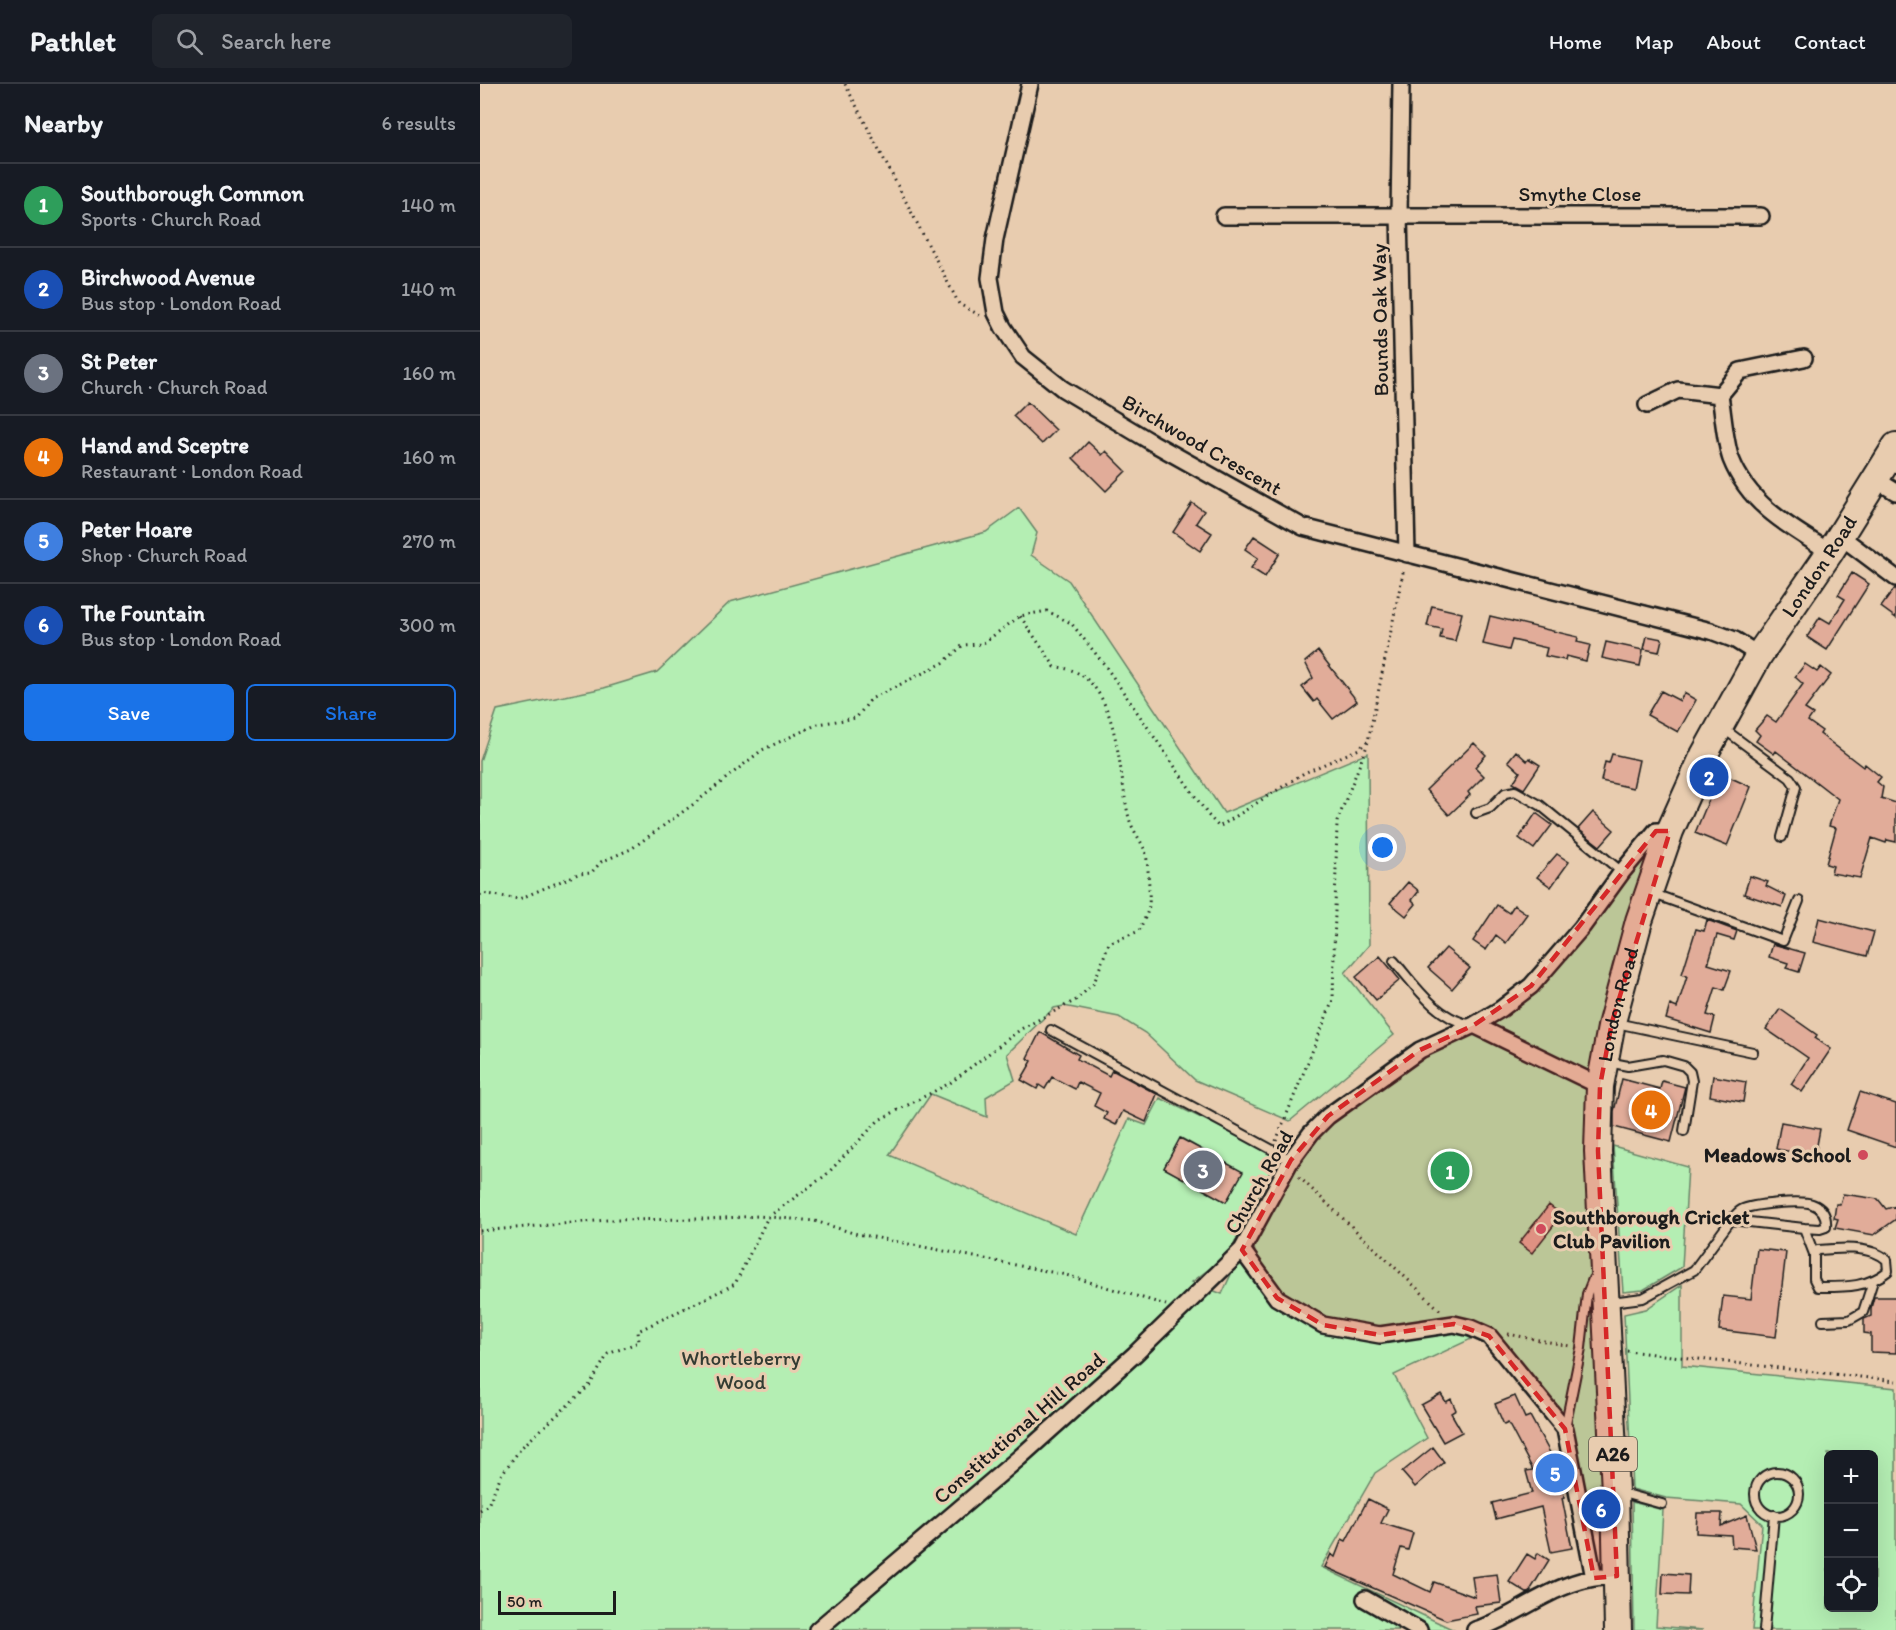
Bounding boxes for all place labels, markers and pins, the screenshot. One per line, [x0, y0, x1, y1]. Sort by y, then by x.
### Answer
pin: 2 [1690, 754, 1728, 800]
pin: 4 [1632, 1088, 1670, 1132]
place label: Meadows School [1704, 1142, 1852, 1167]
pin: 3 [1184, 1148, 1222, 1192]
pin: 1 [1430, 1148, 1470, 1194]
marker: Meadows School [1856, 1148, 1870, 1162]
place label: Southborough Cricket Club Pavilion [1553, 1204, 1750, 1253]
marker: Southborough Cricket Club Pavilion [1534, 1222, 1548, 1236]
pin: 5 [1536, 1450, 1574, 1496]
pin: 6 [1582, 1486, 1620, 1532]

